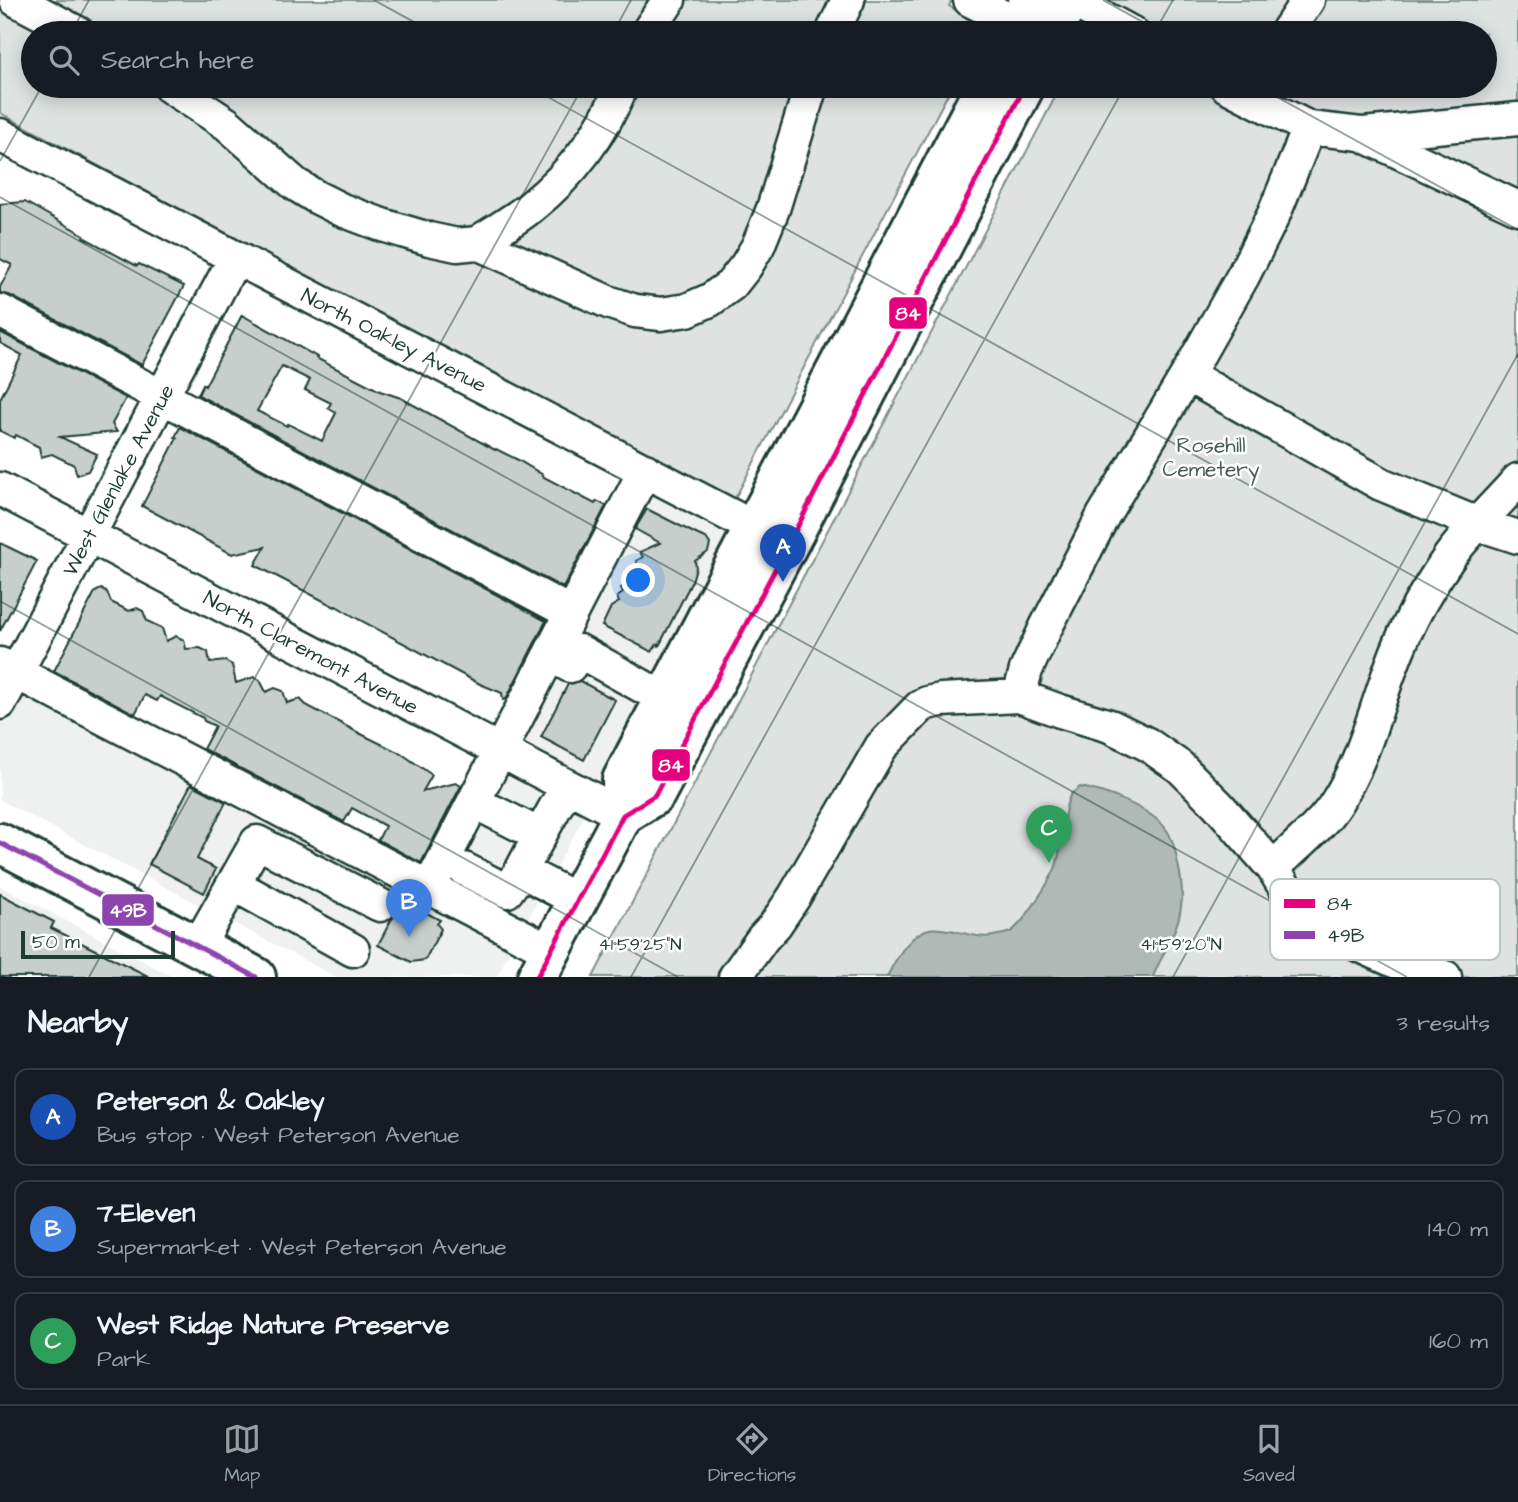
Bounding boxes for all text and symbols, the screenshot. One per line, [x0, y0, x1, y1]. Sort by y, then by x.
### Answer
search box [21, 21, 1497, 98]
icon: search [45, 41, 83, 79]
text: Search here [101, 42, 254, 78]
street label: North Oakley Avenue [295, 281, 491, 402]
line badge: 84 [888, 296, 928, 330]
text: 84 [895, 301, 921, 328]
street label: West Glenlake Avenue [56, 379, 181, 581]
park label: Rosehill Cemetery [1163, 431, 1260, 486]
pin: A [760, 524, 806, 582]
your location [621, 563, 655, 597]
street label: North Claremont Avenue [198, 583, 423, 721]
line badge: 84 [651, 748, 691, 782]
text: 84 [658, 753, 684, 780]
pin: C [1026, 805, 1072, 863]
pin: B [386, 879, 432, 937]
legend [1270, 879, 1500, 960]
text: 84 [1327, 891, 1352, 918]
line badge: 49B [101, 893, 155, 927]
text: 49B [109, 898, 147, 925]
text: 49B [1327, 923, 1365, 950]
scale bar [21, 928, 175, 960]
text: 50 m [32, 929, 80, 956]
text: 41°59'25"N [598, 932, 682, 957]
text: 41°59'20"N [1140, 932, 1222, 957]
text: Nearby [28, 1002, 128, 1044]
text: 3 results [1396, 1007, 1490, 1039]
text: Peterson & Oakley [97, 1083, 325, 1119]
text: A [46, 1101, 60, 1133]
text: 50 m [1430, 1101, 1488, 1133]
text: Bus stop · West Peterson Avenue [97, 1119, 460, 1151]
text: 7-Eleven [97, 1195, 195, 1231]
text: B [45, 1213, 61, 1245]
text: 140 m [1428, 1213, 1488, 1245]
text: Supermarket · West Peterson Avenue [97, 1231, 507, 1263]
text: West Ridge Nature Preserve [97, 1307, 449, 1343]
text: C [45, 1325, 61, 1357]
text: 160 m [1429, 1325, 1488, 1357]
text: Park [97, 1343, 150, 1375]
tab: Map [223, 1420, 261, 1489]
tab: Directions [708, 1420, 796, 1489]
tab: Saved [1243, 1420, 1295, 1489]

